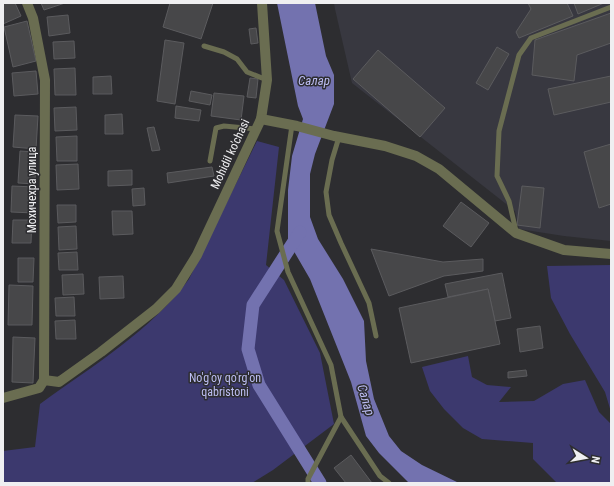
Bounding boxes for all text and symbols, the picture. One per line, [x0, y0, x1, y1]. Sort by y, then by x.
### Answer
water label: Салар [298, 73, 330, 88]
street label: Mohidil ko'chasi [208, 117, 252, 191]
street label: Мохичехра улица [25, 147, 39, 233]
park label: No'g'oy qo'rg'on qabristoni [189, 371, 261, 399]
water label: Салар [354, 383, 378, 417]
north arrow [566, 438, 606, 478]
text: N [588, 455, 602, 465]

